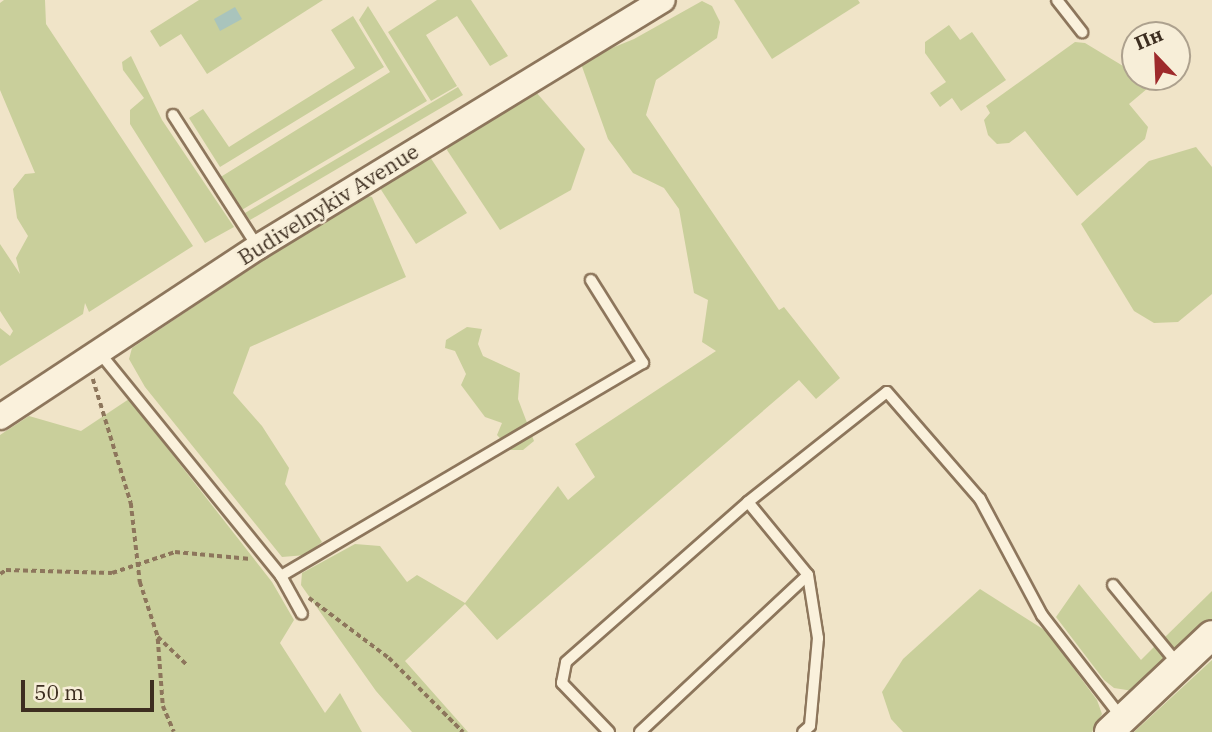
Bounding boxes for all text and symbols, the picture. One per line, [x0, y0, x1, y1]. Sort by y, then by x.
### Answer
north arrow [1121, 21, 1191, 91]
text: Пн [1131, 22, 1166, 55]
street label: Budivelnykiv Avenue [233, 138, 423, 270]
scale bar [24, 666, 158, 710]
text: 50 m [34, 678, 84, 706]

